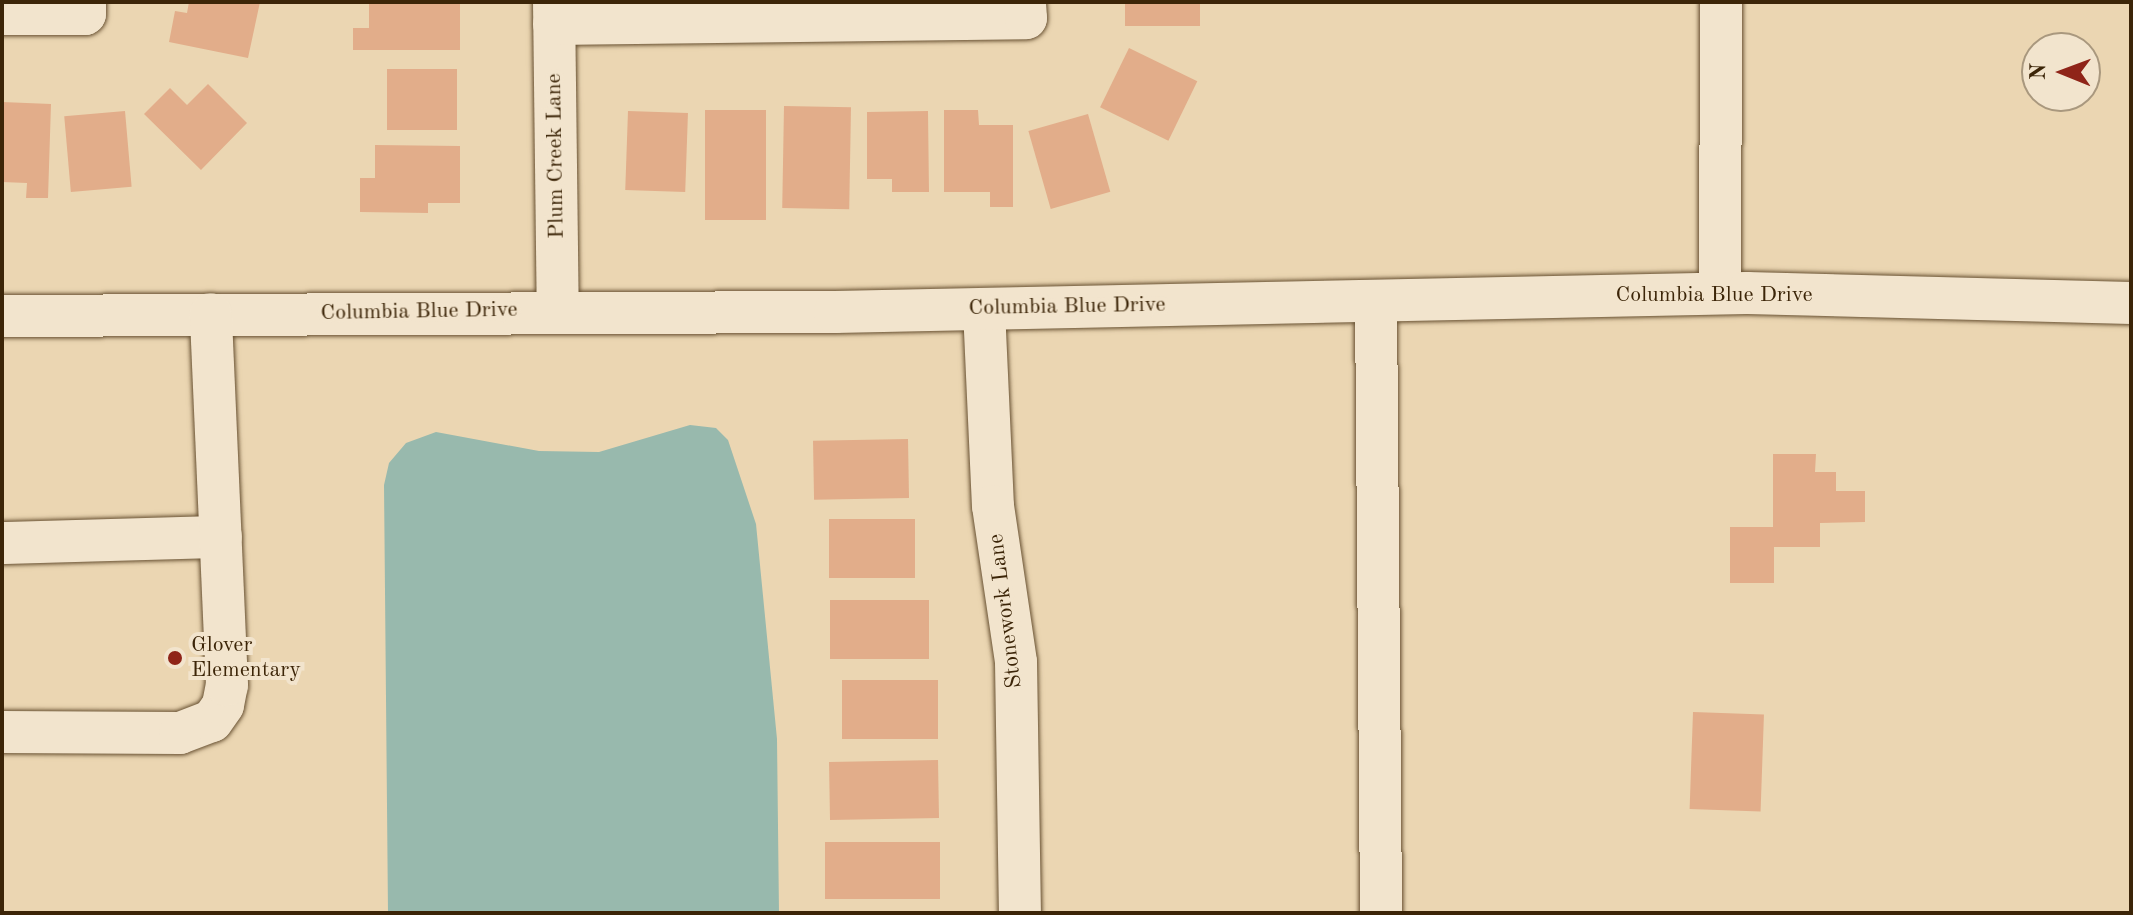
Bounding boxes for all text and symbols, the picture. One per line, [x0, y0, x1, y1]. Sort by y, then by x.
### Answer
north arrow [2021, 32, 2101, 112]
text: N [2028, 63, 2050, 80]
street label: Plum Creek Lane [541, 73, 571, 239]
street label: Columbia Blue Drive [1615, 283, 1813, 309]
street label: Columbia Blue Drive [968, 292, 1166, 322]
street label: Columbia Blue Drive [320, 297, 518, 327]
street label: Stonework Lane [983, 532, 1029, 690]
place label: Glover Elementary [191, 632, 301, 684]
marker: Glover Elementary [166, 649, 184, 667]

